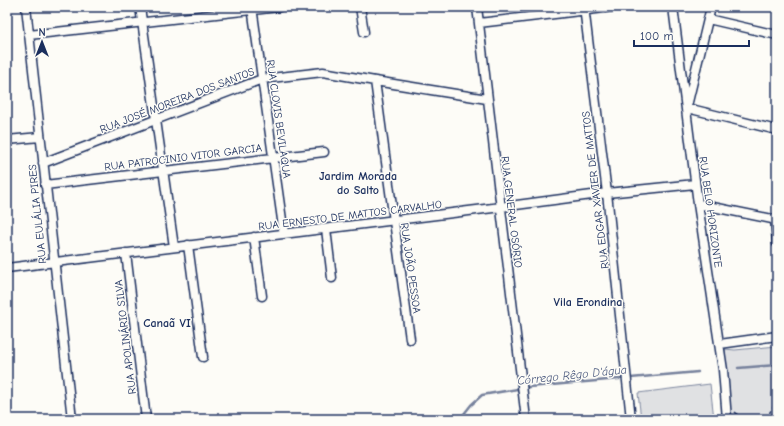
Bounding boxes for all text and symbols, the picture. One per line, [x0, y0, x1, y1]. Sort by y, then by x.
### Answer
north arrow [22, 22, 62, 62]
scale bar [634, 22, 749, 48]
text: N [38, 26, 46, 39]
text: 100 m [640, 29, 673, 43]
street label: RUA CLOVIS BEVILAQUA [264, 59, 293, 180]
street label: RUA JOSÉ MOREIRA DOS SANTOS [98, 64, 256, 136]
street label: RUA EDGAR XAVIER DE MATTOS [579, 110, 612, 270]
street label: RUA PATROCINIO VITOR GARCIA [104, 141, 263, 174]
street label: RUA GENERAL OSÓRIO [498, 155, 526, 269]
street label: RUA BELO HORIZONTE [696, 156, 725, 269]
street label: RUA EULÁLIA PIRES [25, 164, 49, 264]
district label: Jardim Morada do Salto [319, 169, 397, 197]
street label: RUA ERNESTO DE MATTOS CARVALHO [258, 198, 443, 233]
street label: RUA JOÃO PESSOA [398, 222, 424, 315]
street label: RUA APOLINÁRIO SILVA [111, 278, 139, 395]
district label: Vila Erondina [554, 295, 622, 309]
district label: Canaã VI [143, 316, 191, 330]
water label: Córrego Rêgo D'água [517, 362, 627, 388]

